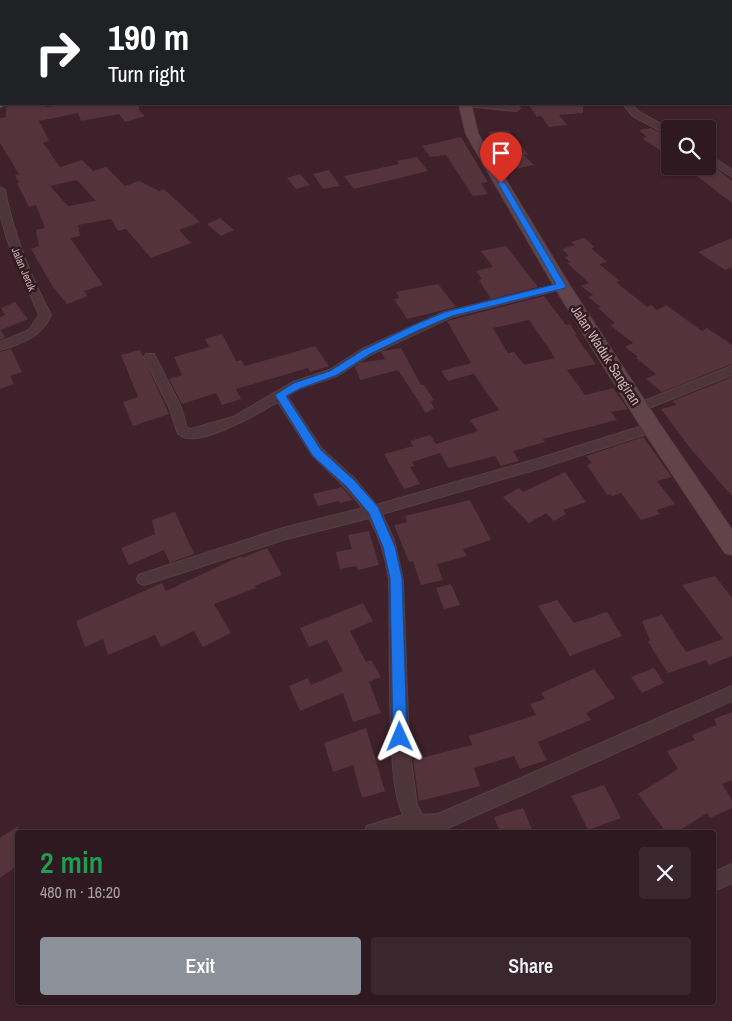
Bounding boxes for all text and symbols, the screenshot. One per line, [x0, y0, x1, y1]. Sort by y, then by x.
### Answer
text: 190 m [108, 14, 189, 61]
icon: right [25, 20, 90, 85]
text: Turn right [108, 59, 185, 89]
map controls [661, 120, 716, 175]
button: search [661, 120, 716, 175]
pin [480, 132, 522, 183]
icon: arrive [487, 139, 515, 167]
street label: Jalan Jeruk [9, 245, 40, 293]
street label: Jalan Waduk Sangiran [567, 302, 645, 408]
position arrow [373, 710, 425, 762]
text: 2 min [40, 842, 103, 882]
button: close [639, 847, 691, 899]
text: 480 m · 16:20 [40, 881, 120, 903]
button: Exit [40, 937, 361, 995]
button: Share [371, 937, 691, 995]

